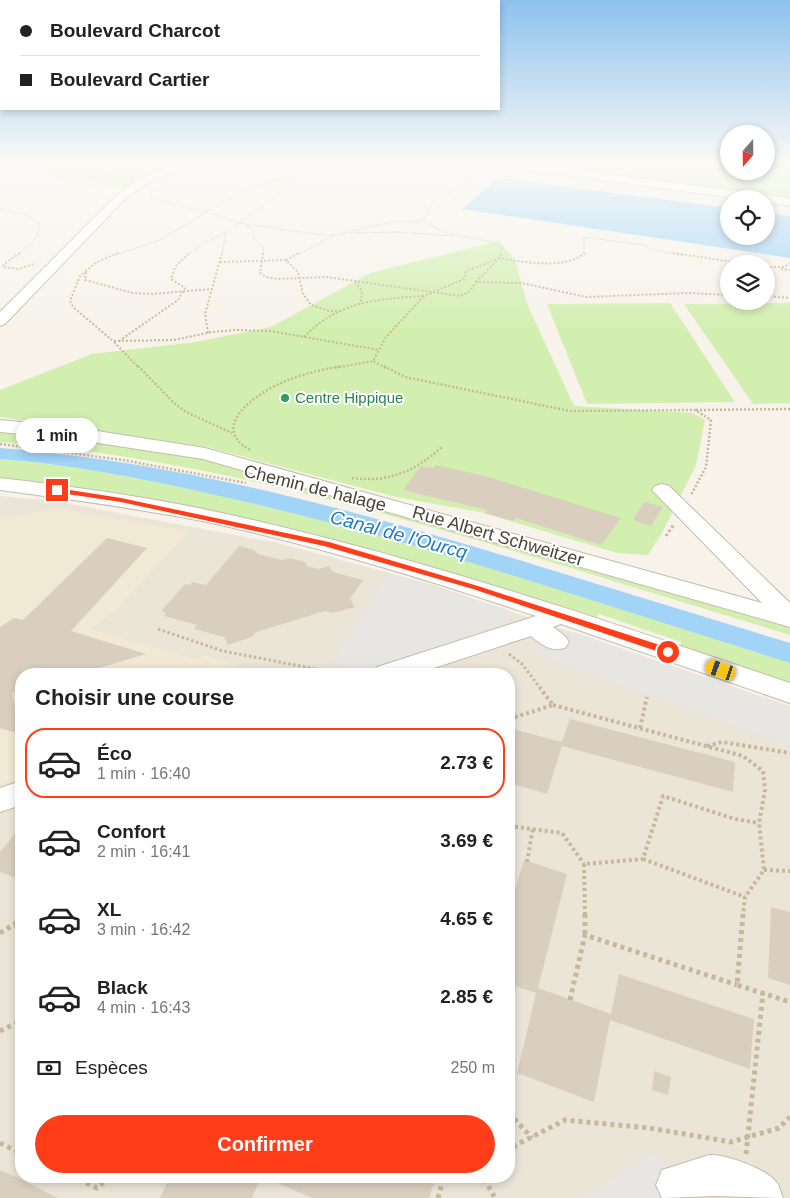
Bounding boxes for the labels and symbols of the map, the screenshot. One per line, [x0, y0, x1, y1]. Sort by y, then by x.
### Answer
north arrow [720, 125, 775, 180]
place label: Centre Hippique [295, 389, 403, 406]
marker: Centre Hippique [279, 392, 291, 404]
callout: 1 min [16, 418, 98, 452]
street label: Chemin de halage [242, 461, 388, 515]
route end [46, 479, 68, 501]
street label: Rue Albert Schweitzer [410, 502, 586, 570]
water label: Canal de l'Ourcq [328, 506, 470, 563]
route start [657, 641, 679, 663]
car [704, 658, 737, 682]

